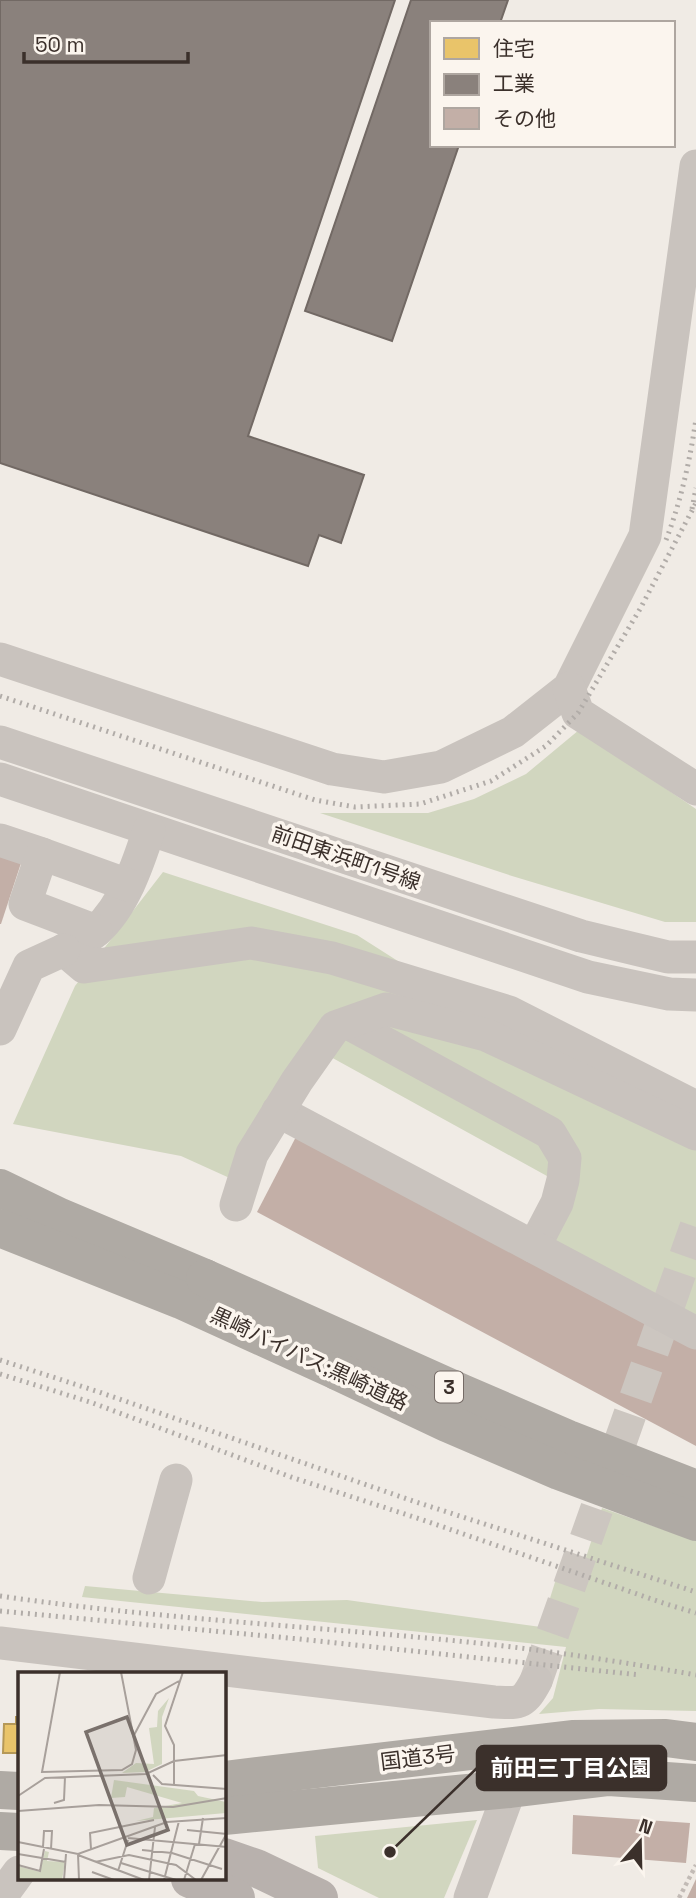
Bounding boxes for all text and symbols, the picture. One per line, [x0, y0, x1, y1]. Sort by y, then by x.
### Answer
scale bar [24, 21, 189, 65]
legend [430, 21, 675, 147]
text: 50 m [35, 31, 85, 58]
text: 住宅 [493, 35, 535, 62]
text: 工業 [493, 70, 535, 97]
text: その他 [493, 105, 556, 132]
street label: 前田東浜町1号線 [268, 819, 424, 896]
street label: 黒崎バイパス;黒崎道路 [206, 1301, 412, 1416]
road number: 3 [435, 1372, 463, 1402]
inset map [18, 1672, 226, 1881]
street label: 国道3号 [379, 1739, 457, 1776]
callout: 前田三丁目公園 [477, 1746, 666, 1790]
text: 前田三丁目公園 [491, 1753, 652, 1783]
north arrow [605, 1807, 675, 1877]
text: N [635, 1813, 656, 1840]

